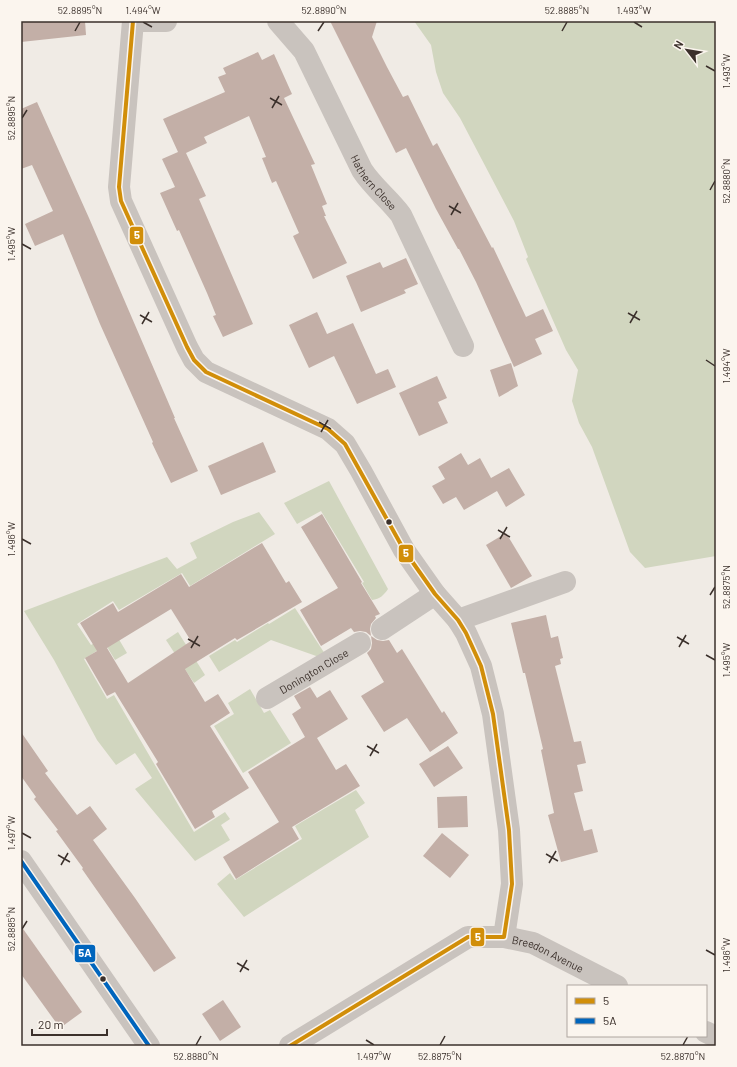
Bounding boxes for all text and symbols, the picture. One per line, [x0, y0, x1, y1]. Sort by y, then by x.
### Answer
text: 52.8895°N [58, 4, 102, 16]
text: 1.494°W [125, 4, 161, 16]
text: 52.8890°N [301, 4, 347, 16]
text: 52.8885°N [545, 4, 589, 16]
text: 1.493°W [617, 4, 652, 16]
north arrow [667, 30, 707, 70]
text: N [671, 38, 685, 51]
text: 1.493°W [720, 53, 732, 88]
text: 52.8895°N [5, 96, 17, 140]
street label: Hathern Close [349, 152, 400, 212]
text: 52.8880°N [720, 158, 732, 204]
text: 1.495°W [5, 226, 17, 261]
line badge: 5 [129, 226, 144, 245]
text: 5 [134, 228, 140, 241]
text: 1.494°W [720, 348, 732, 384]
unlabelled marker [384, 517, 394, 527]
text: 1.496°W [5, 521, 17, 556]
line badge: 5 [398, 544, 414, 563]
text: 5 [403, 546, 409, 559]
text: 52.8875°N [720, 565, 732, 609]
text: 1.495°W [720, 642, 732, 677]
street label: Donington Close [277, 645, 350, 696]
text: 1.497°W [5, 816, 17, 850]
text: 52.8885°N [5, 907, 17, 951]
line badge: 5 [470, 927, 485, 947]
text: 5 [475, 930, 481, 943]
street label: Breedon Avenue [511, 932, 586, 975]
text: 1.496°W [720, 937, 732, 972]
line badge: 5A [74, 944, 96, 963]
text: 5A [78, 946, 92, 959]
unlabelled marker [98, 974, 108, 984]
legend [567, 985, 707, 1037]
text: 5 [603, 993, 609, 1007]
scale bar [32, 1011, 107, 1037]
text: 5A [603, 1013, 616, 1027]
text: 20 m [38, 1017, 64, 1031]
text: 52.8880°N [173, 1050, 219, 1062]
text: 1.497°W [357, 1050, 391, 1062]
text: 52.8875°N [418, 1050, 462, 1062]
text: 52.8870°N [661, 1050, 705, 1062]

